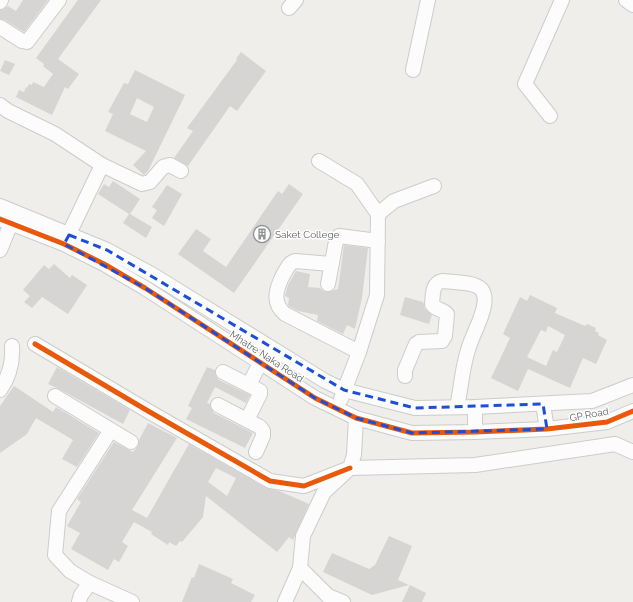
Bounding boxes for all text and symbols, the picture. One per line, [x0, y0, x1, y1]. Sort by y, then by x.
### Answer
building icon: Saket College [252, 224, 272, 244]
place label: Saket College [275, 229, 340, 240]
street label: Mhatre Naka Road [228, 329, 306, 384]
street label: GP Road [569, 406, 610, 423]

